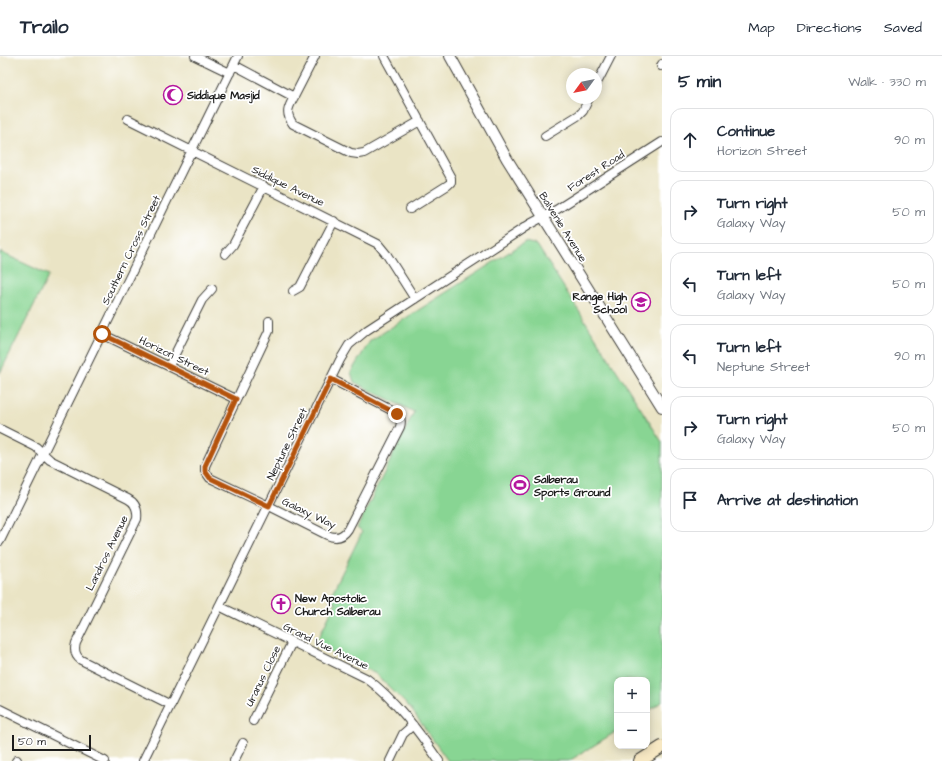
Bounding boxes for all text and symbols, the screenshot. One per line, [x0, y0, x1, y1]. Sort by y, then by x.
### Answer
text: Trailo [20, 14, 69, 41]
text: Map [748, 18, 775, 38]
text: Directions [797, 18, 862, 38]
text: Saved [884, 18, 922, 38]
north arrow [566, 68, 602, 104]
text: 5 min [678, 70, 721, 94]
text: Walk · 330 m [848, 73, 926, 91]
mosque icon: Siddique Masjid [162, 84, 184, 106]
place label: Siddique Masjid [186, 88, 260, 104]
text: Continue [717, 121, 775, 142]
icon: ahead [679, 129, 701, 151]
text: 90 m [894, 131, 925, 149]
text: Horizon Street [717, 142, 807, 160]
street label: Forest Road [564, 147, 628, 195]
street label: Siddique Avenue [249, 162, 327, 210]
street label: Balvenie Avenue [535, 189, 591, 265]
street label: Southern Cross Street [98, 192, 164, 307]
text: Turn right [717, 193, 788, 214]
icon: right [679, 201, 701, 223]
text: 50 m [892, 203, 925, 221]
text: Galaxy Way [717, 214, 786, 232]
text: Turn left [717, 265, 781, 286]
icon: left [679, 273, 701, 295]
text: 50 m [892, 275, 925, 293]
text: Galaxy Way [717, 286, 786, 304]
place label: Range High School [573, 289, 628, 317]
school or university icon: Range High School [630, 291, 652, 313]
route start [93, 325, 111, 343]
street label: Horizon Street [137, 333, 212, 380]
text: Turn left [717, 337, 781, 358]
icon: left [679, 345, 701, 367]
text: 90 m [894, 347, 925, 365]
text: Neptune Street [717, 358, 810, 376]
street label: Neptune Street [263, 405, 311, 483]
route end [388, 405, 406, 423]
text: Turn right [717, 409, 788, 430]
icon: right [679, 417, 701, 439]
text: 50 m [892, 419, 925, 437]
text: Galaxy Way [717, 430, 786, 448]
place label: Salberau Sports Ground [533, 472, 611, 501]
sports icon: Salberau Sports Ground [509, 474, 531, 496]
icon: arrive [679, 489, 701, 511]
text: Arrive at destination [717, 490, 858, 511]
street label: Galaxy Way [279, 494, 338, 533]
street label: Landros Avenue [82, 513, 132, 593]
place label: New Apostolic Church Salberau [295, 591, 381, 619]
church icon: New Apostolic Church Salberau [270, 593, 292, 615]
street label: Grand Vue Avenue [281, 619, 371, 673]
street label: Uranus Close [242, 643, 284, 709]
map controls [614, 677, 650, 749]
button: + [614, 677, 650, 713]
button: − [614, 713, 650, 749]
scale bar [12, 733, 91, 752]
text: 50 m [18, 734, 46, 749]

